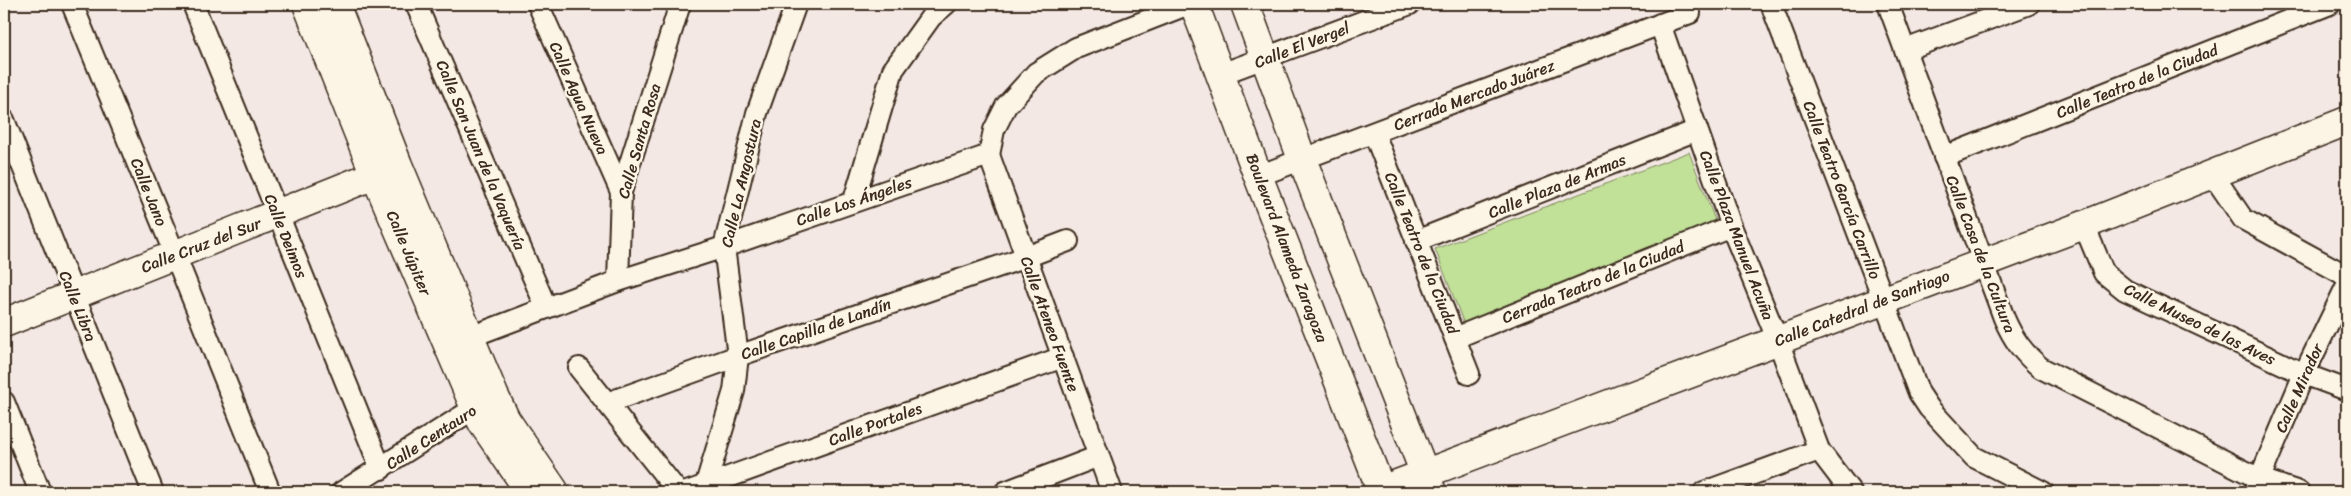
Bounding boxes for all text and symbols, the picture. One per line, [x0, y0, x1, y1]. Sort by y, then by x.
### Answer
street label: Calle El Vergel [1250, 13, 1355, 77]
street label: Calle Teatro de la Ciudad [2052, 35, 2224, 127]
street label: Calle Agua Nueva [541, 37, 617, 159]
street label: Cerrada Mercado Juárez [1389, 51, 1559, 139]
street label: Calle San Juan de la Vaquería [428, 55, 535, 256]
street label: Calle Santa Rosa [609, 80, 669, 202]
street label: Calle Teatro García Carrillo [1794, 96, 1890, 284]
street label: Calle La Angostura [712, 116, 770, 250]
street label: Calle Plaza de Armas [1483, 145, 1631, 227]
street label: Calle Plaza Manuel Acuña [1691, 146, 1783, 324]
street label: Boulevard Alameda Zaragoza [1238, 149, 1337, 348]
street label: Calle Jano [122, 153, 176, 231]
street label: Calle Los Ángeles [792, 167, 917, 234]
street label: Calle Teatro de la Ciudad [1376, 168, 1468, 340]
street label: Calle Casa de la Cultura [1938, 171, 2024, 337]
street label: Calle Deimos [256, 189, 316, 283]
street label: Calle Júpiter [378, 206, 441, 302]
street label: Calle Cruz del Sur [137, 208, 267, 281]
street label: Cerrada Teatro de la Ciudad [1497, 231, 1690, 332]
street label: Calle Ateneo Fuente [1012, 252, 1088, 396]
street label: Calle Catedral de Santiago [1770, 261, 1954, 355]
street label: Calle Libra [51, 266, 105, 346]
street label: Calle Museo de las Aves [2119, 275, 2282, 374]
street label: Calle Capilla de Landín [737, 290, 896, 368]
street label: Calle Mirador [2266, 337, 2332, 437]
street label: Calle Portales [824, 394, 926, 454]
street label: Calle Centauro [379, 396, 483, 477]

